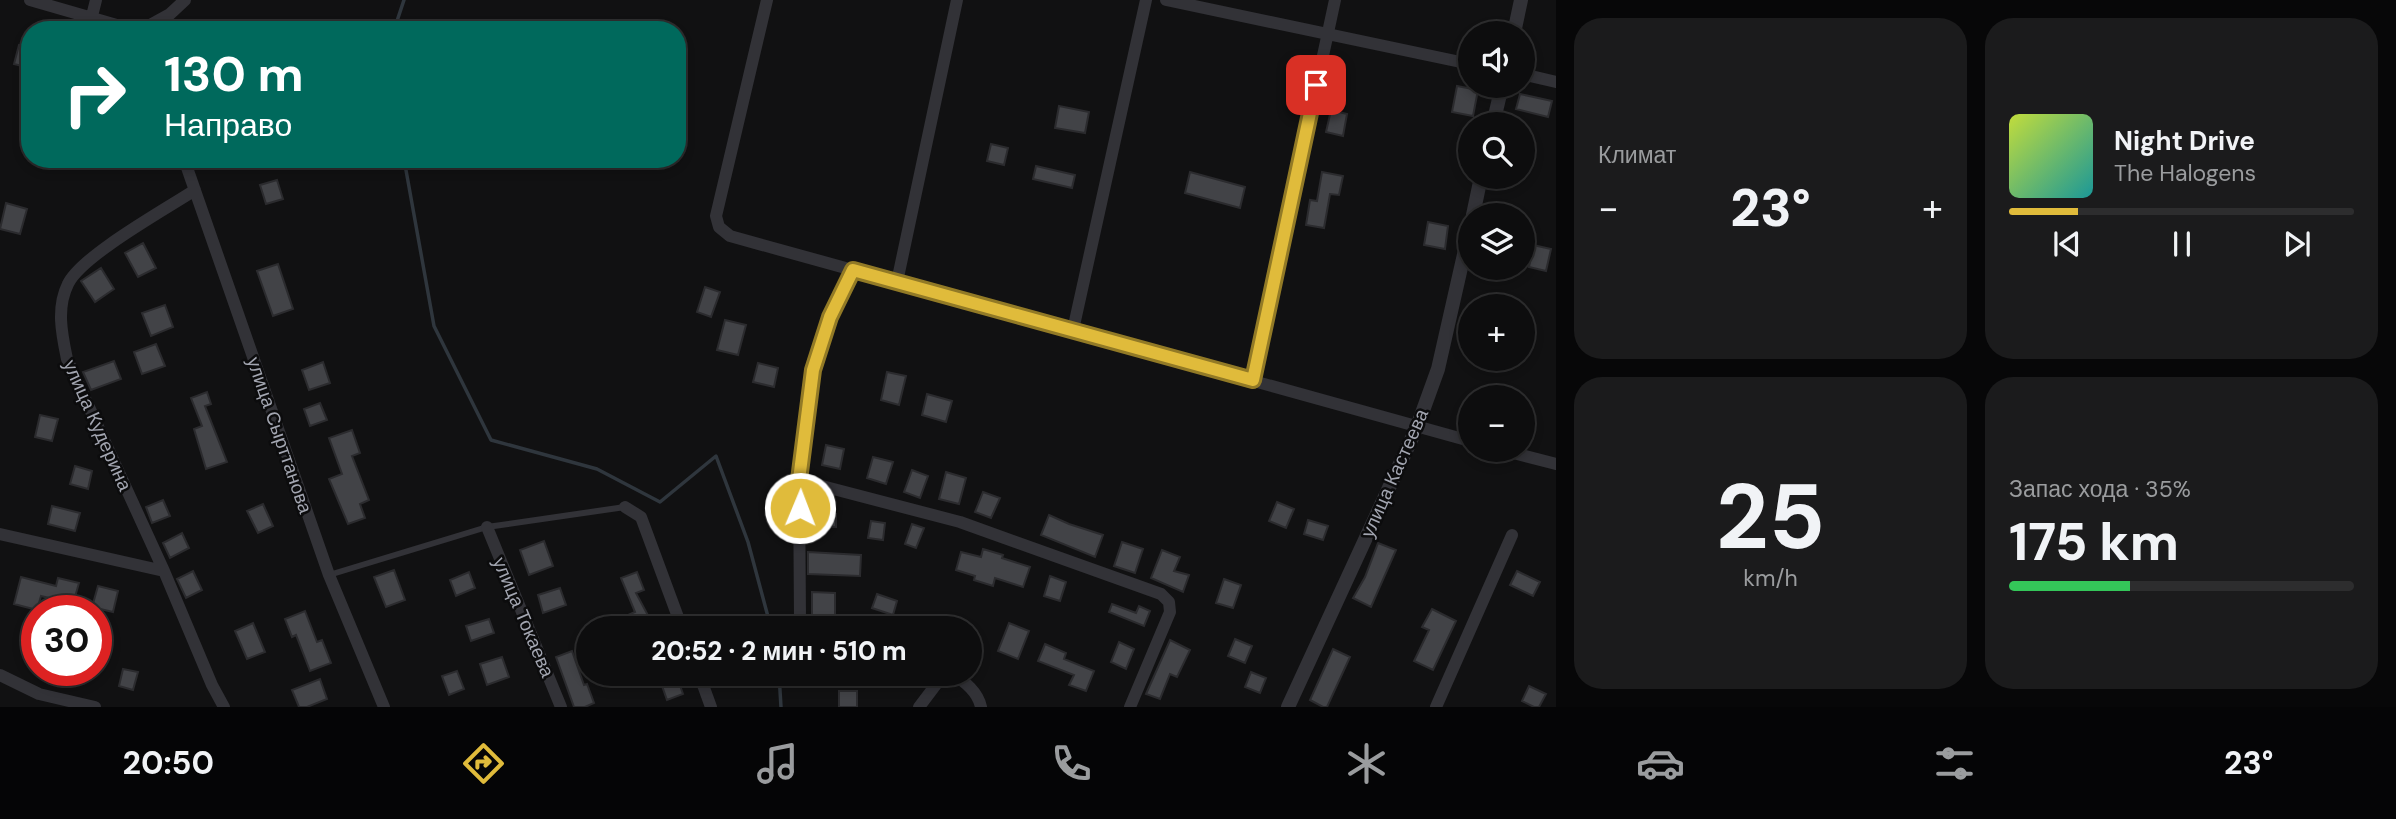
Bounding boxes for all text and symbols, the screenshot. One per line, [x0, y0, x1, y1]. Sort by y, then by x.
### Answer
map controls [1458, 21, 1535, 462]
button: sound [1458, 21, 1535, 98]
text: 130 m [164, 42, 304, 106]
icon: right [49, 49, 140, 140]
pin [1286, 55, 1346, 115]
icon: arrive [1297, 66, 1335, 104]
text: Направо [164, 104, 292, 146]
button: search [1458, 112, 1535, 189]
text: Night Drive [2114, 124, 2255, 158]
text: Климат [1598, 140, 1676, 170]
text: The Halogens [2114, 158, 2256, 188]
text: 23° [1730, 174, 1811, 242]
text: − [1598, 183, 1619, 233]
text: + [1922, 183, 1943, 233]
button: layers [1458, 203, 1535, 280]
icon: previous [2048, 225, 2086, 263]
icon: pause [2163, 225, 2201, 263]
icon: next [2278, 225, 2316, 263]
button: + [1458, 294, 1535, 371]
street label: улица Сырттанова [241, 354, 318, 517]
street label: улица Кудерина [57, 356, 138, 495]
button: − [1458, 385, 1535, 462]
street label: улица Кастеева [1355, 404, 1434, 542]
text: 25 [1716, 458, 1825, 576]
position arrow [763, 471, 837, 545]
text: Запас хода · 35% [2009, 474, 2191, 504]
text: 175 km [2009, 508, 2179, 576]
street label: улица Токаева [487, 553, 560, 682]
text: km/h [1743, 563, 1798, 593]
speed limit sign: 30 [21, 595, 112, 686]
text: 20:52 · 2 мин · 510 m [651, 634, 907, 668]
icon: directions [459, 739, 508, 788]
icon: music [753, 739, 802, 788]
icon: phone [1047, 739, 1096, 788]
icon: climate [1342, 739, 1391, 788]
icon: car [1636, 739, 1685, 788]
icon: filters [1930, 739, 1979, 788]
text: 20:50 [123, 742, 214, 784]
text: 23° [2224, 742, 2273, 784]

